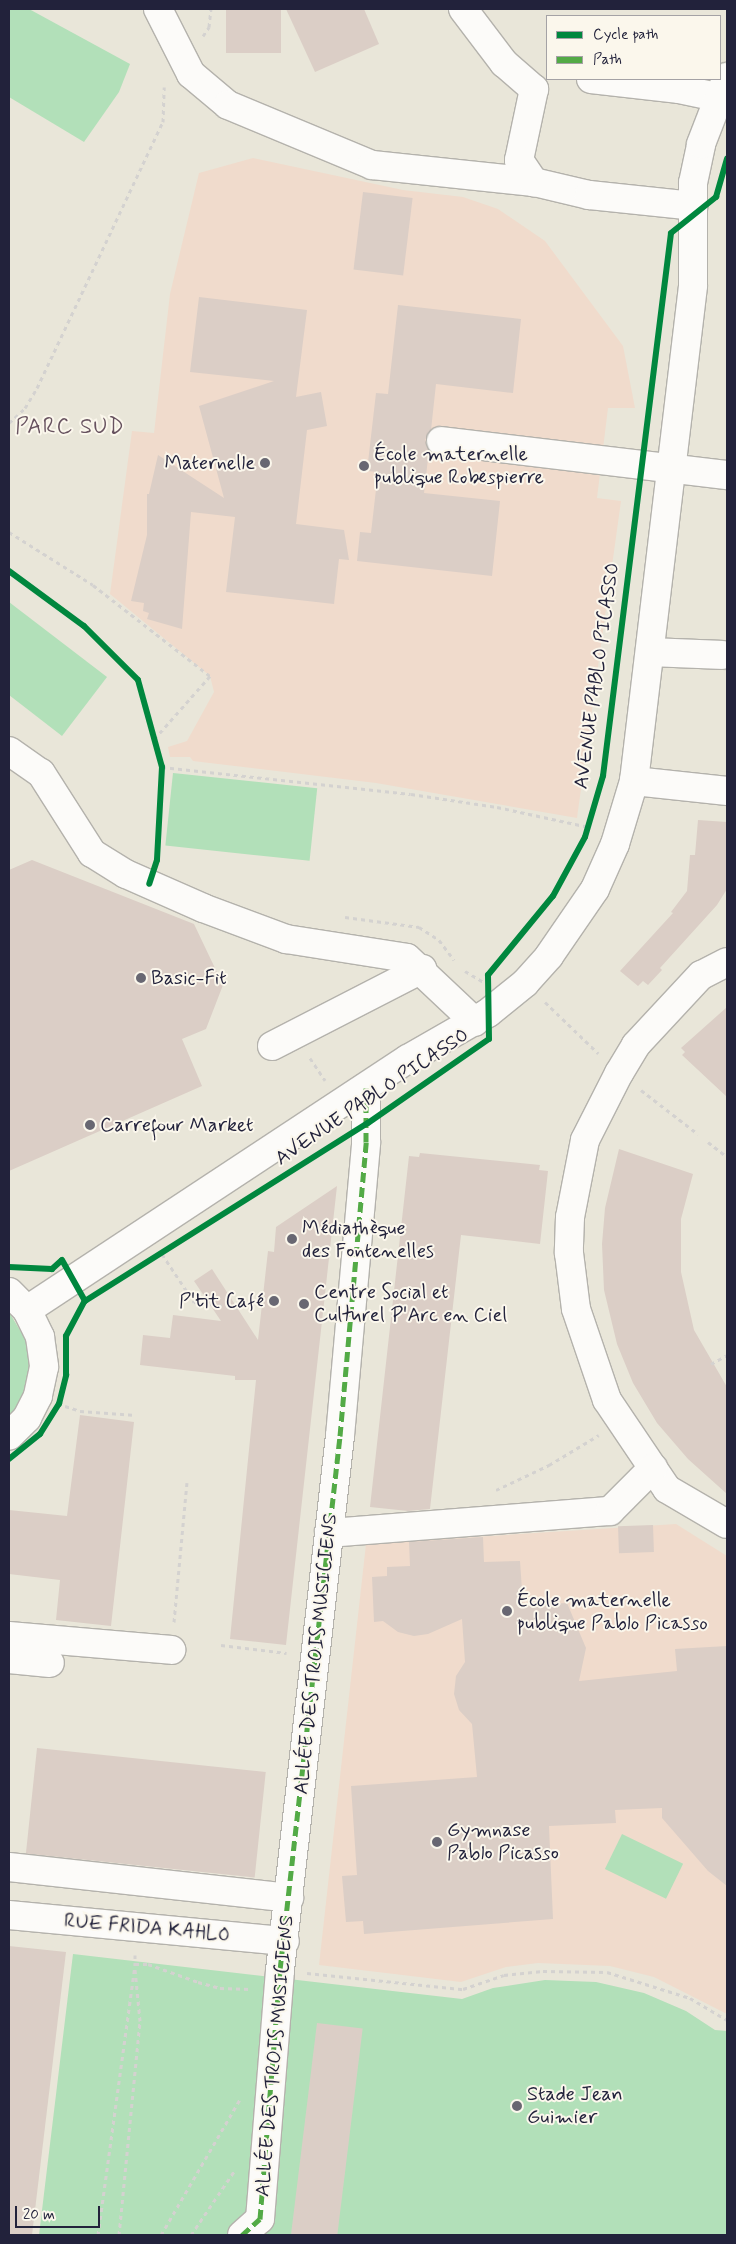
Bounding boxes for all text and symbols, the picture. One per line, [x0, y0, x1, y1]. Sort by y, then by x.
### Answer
legend [546, 15, 721, 80]
text: Cycle path [593, 25, 658, 45]
text: Path [593, 50, 622, 70]
district label: PARC SUD [16, 415, 124, 441]
place label: École maternelle publique Robespierre [374, 442, 545, 489]
place label: Maternelle [164, 451, 255, 475]
marker: Maternelle [259, 457, 271, 469]
marker: École maternelle publique Robespierre [358, 460, 370, 472]
street label: AVENUE PABLO PICASSO [569, 561, 625, 791]
place label: Basic-Fit [151, 966, 227, 990]
marker: Basic-Fit [135, 972, 147, 984]
street label: AVENUE PABLO PICASSO [270, 1023, 474, 1171]
place label: Carrefour Market [100, 1113, 256, 1137]
marker: Carrefour Market [84, 1119, 96, 1131]
place label: Médiathèque des Fontenelles [302, 1216, 431, 1263]
marker: Médiathèque des Fontenelles [286, 1233, 298, 1245]
place label: Centre Social et Culturel P'Arc en Ciel [314, 1280, 500, 1327]
place label: P'tit Café [175, 1289, 264, 1313]
marker: P'tit Café [268, 1295, 280, 1307]
marker: Centre Social et Culturel P'Arc en Ciel [298, 1298, 310, 1310]
street label: ALLÉE DES TROIS MUSICIENS [290, 1515, 342, 1793]
place label: École maternelle publique Pablo Picasso [517, 1588, 701, 1635]
marker: École maternelle publique Pablo Picasso [501, 1605, 513, 1617]
place label: Gymnase Pablo Picasso [447, 1818, 557, 1865]
marker: Gymnase Pablo Picasso [431, 1836, 443, 1848]
street label: RUE FRIDA KAHLO [60, 1909, 234, 1947]
street label: ALLÉE DES TROIS MUSICIENS [251, 1917, 299, 2195]
place label: Stade Jean Guimier [527, 2082, 623, 2129]
marker: Stade Jean Guimier [511, 2100, 523, 2112]
scale bar [18, 2196, 102, 2228]
text: 20 m [23, 2205, 55, 2225]

